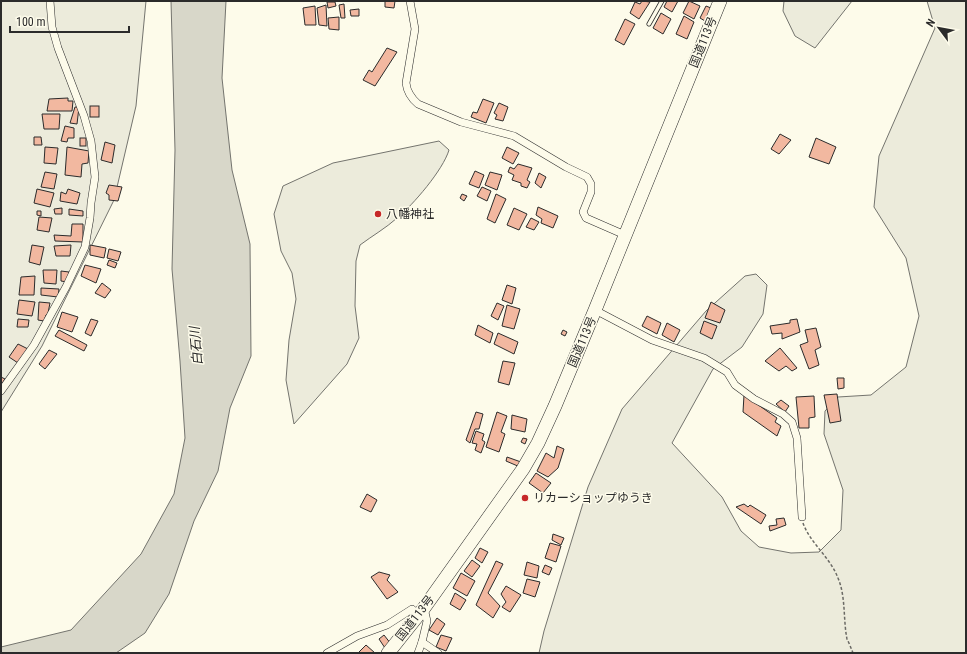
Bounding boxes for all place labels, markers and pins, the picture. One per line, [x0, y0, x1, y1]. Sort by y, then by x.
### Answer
place label: 八幡神社 [386, 207, 434, 221]
marker: 八幡神社 [373, 209, 383, 219]
place label: リカーショップゆうき [533, 491, 653, 505]
marker: リカーショップゆうき [520, 493, 530, 503]

